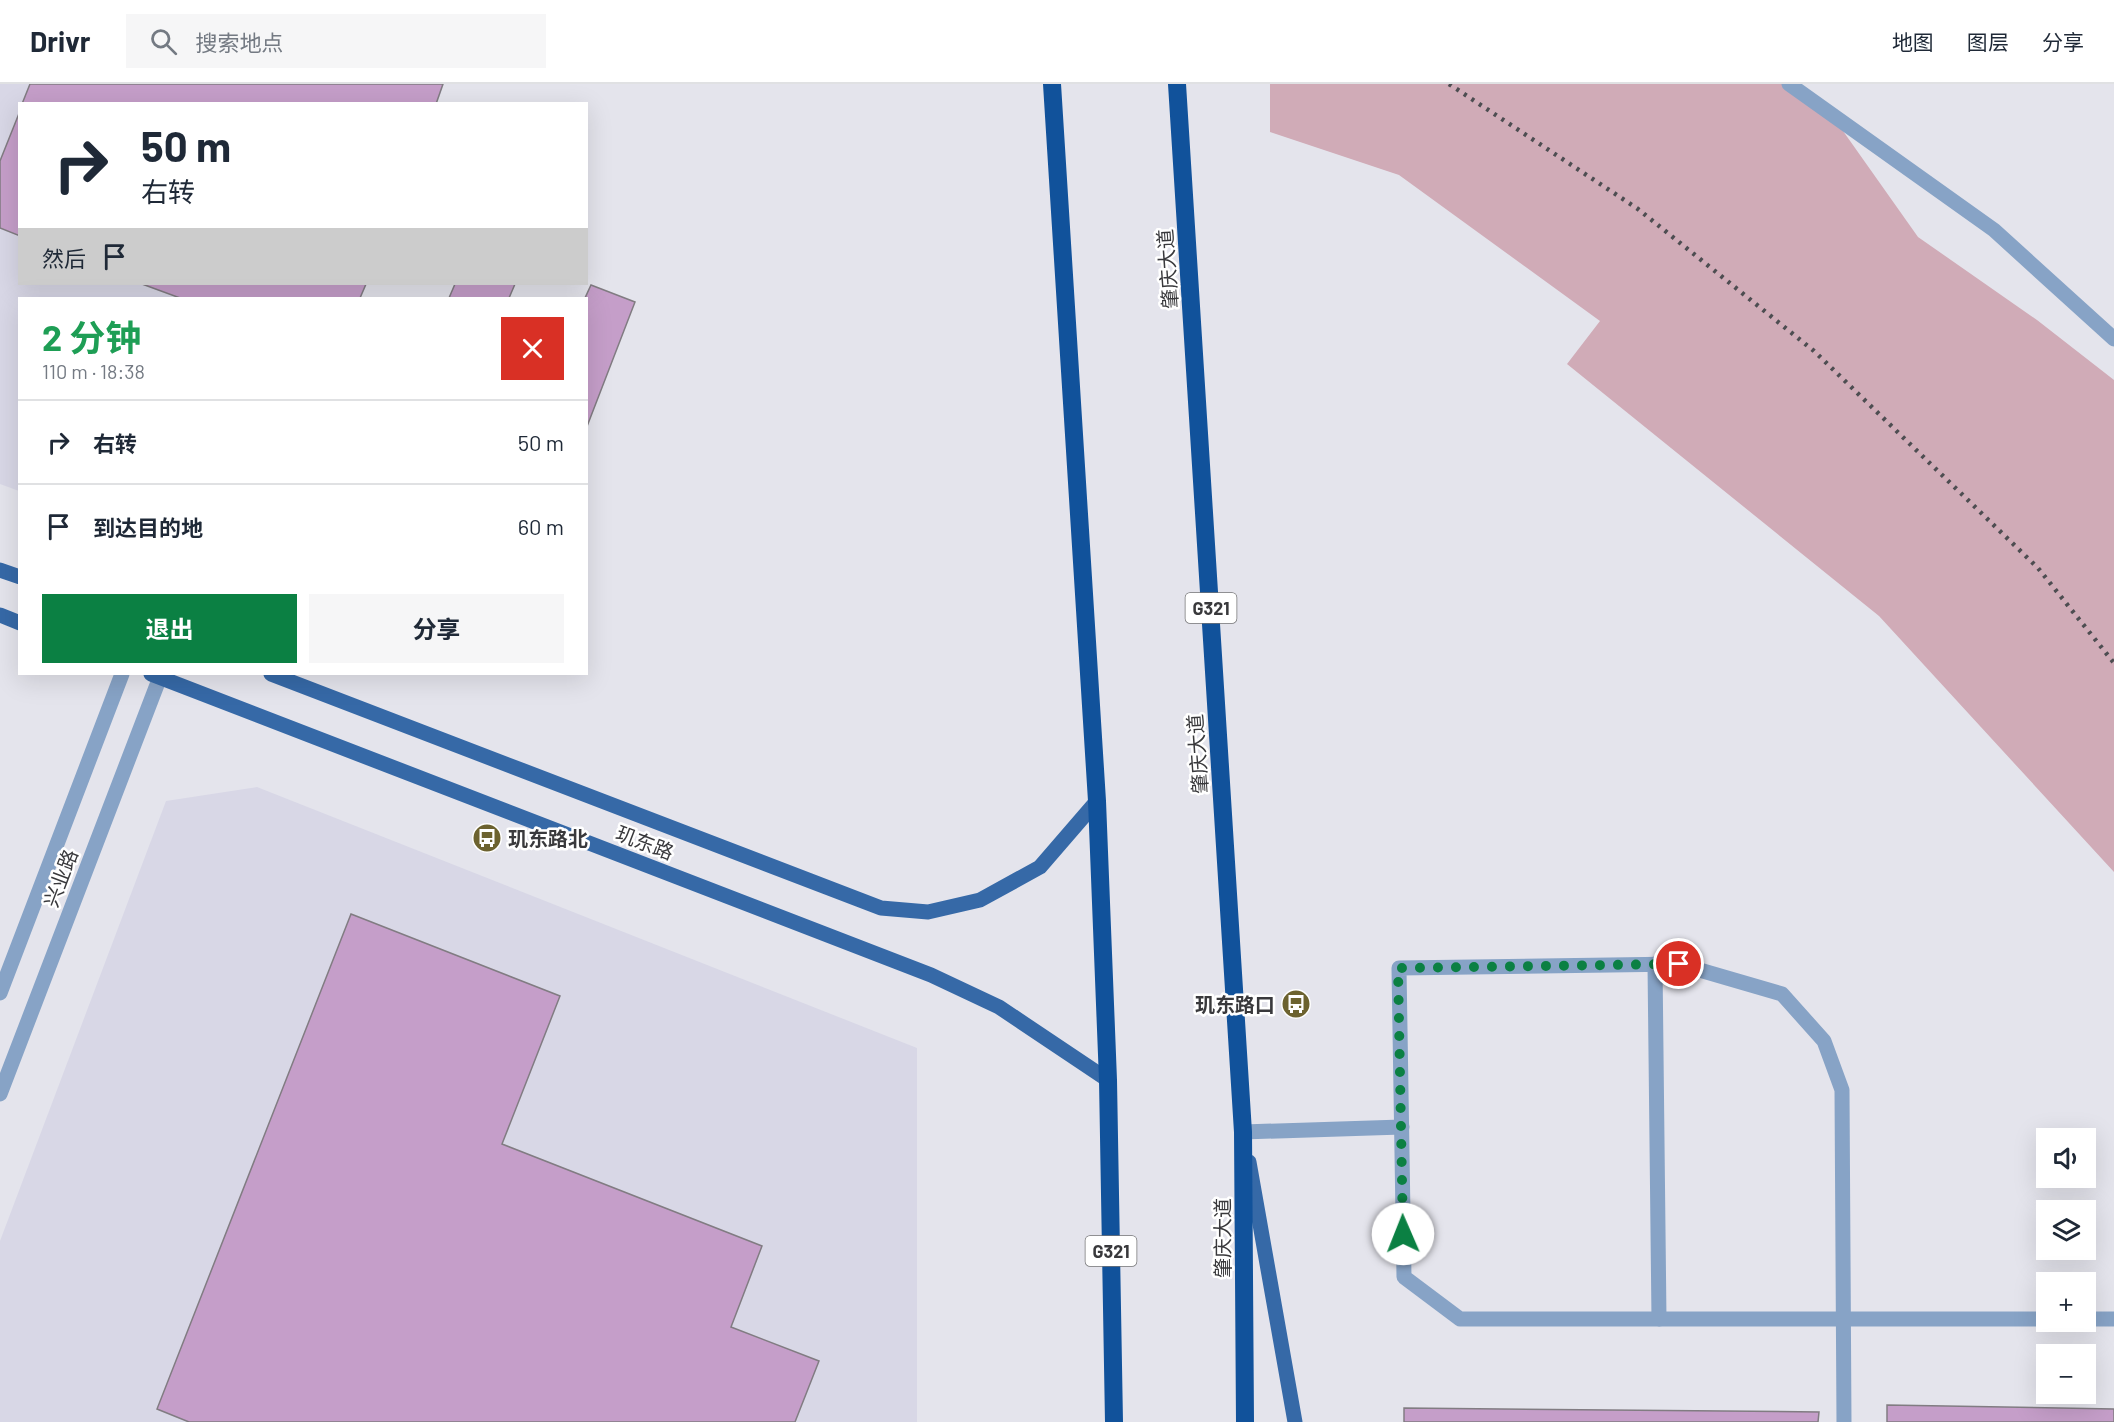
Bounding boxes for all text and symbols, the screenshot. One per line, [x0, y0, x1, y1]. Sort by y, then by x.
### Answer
search box [126, 14, 546, 68]
text: Drivr [30, 24, 90, 58]
icon: search [147, 25, 180, 58]
text: 搜索地点 [195, 29, 283, 55]
text: 地图 [1892, 29, 1934, 54]
text: 图层 [1967, 29, 2009, 54]
text: 分享 [2042, 29, 2084, 54]
text: 50 m [141, 120, 231, 170]
icon: right [42, 126, 120, 204]
text: 右转 [141, 175, 195, 207]
street label: 肇庆大道 [1152, 228, 1182, 310]
icon: arrive [98, 240, 131, 273]
text: 然后 [42, 245, 86, 271]
text: 2 分钟 [42, 315, 141, 358]
button: close [501, 317, 564, 380]
text: 110 m · 18:38 [42, 359, 145, 383]
icon: right [42, 426, 75, 459]
text: 50 m [518, 429, 564, 455]
text: 右转 [93, 430, 137, 456]
icon: arrive [42, 510, 75, 543]
text: 60 m [518, 513, 564, 539]
text: 到达目的地 [93, 514, 203, 540]
road number: G321 [1186, 593, 1236, 623]
button: 退出 [42, 594, 297, 663]
button: 分享 [309, 594, 564, 663]
street label: 肇庆大道 [1182, 713, 1212, 795]
street label: 玑东路 [613, 820, 677, 864]
bus stop icon: 玑东路北 [471, 822, 503, 854]
place label: 玑东路北 [508, 826, 588, 850]
street label: 兴业路 [38, 846, 82, 910]
pin [1653, 938, 1704, 989]
icon: arrive [1662, 947, 1695, 980]
bus stop icon: 玑东路口 [1280, 988, 1312, 1020]
place label: 玑东路口 [1195, 992, 1275, 1016]
map controls [2036, 1128, 2096, 1404]
button: sound [2036, 1128, 2096, 1188]
street label: 肇庆大道 [1210, 1198, 1234, 1278]
button: layers [2036, 1200, 2096, 1260]
position arrow [1371, 1202, 1435, 1266]
road number: G321 [1086, 1236, 1136, 1266]
button: + [2036, 1272, 2096, 1332]
button: − [2036, 1344, 2096, 1404]

